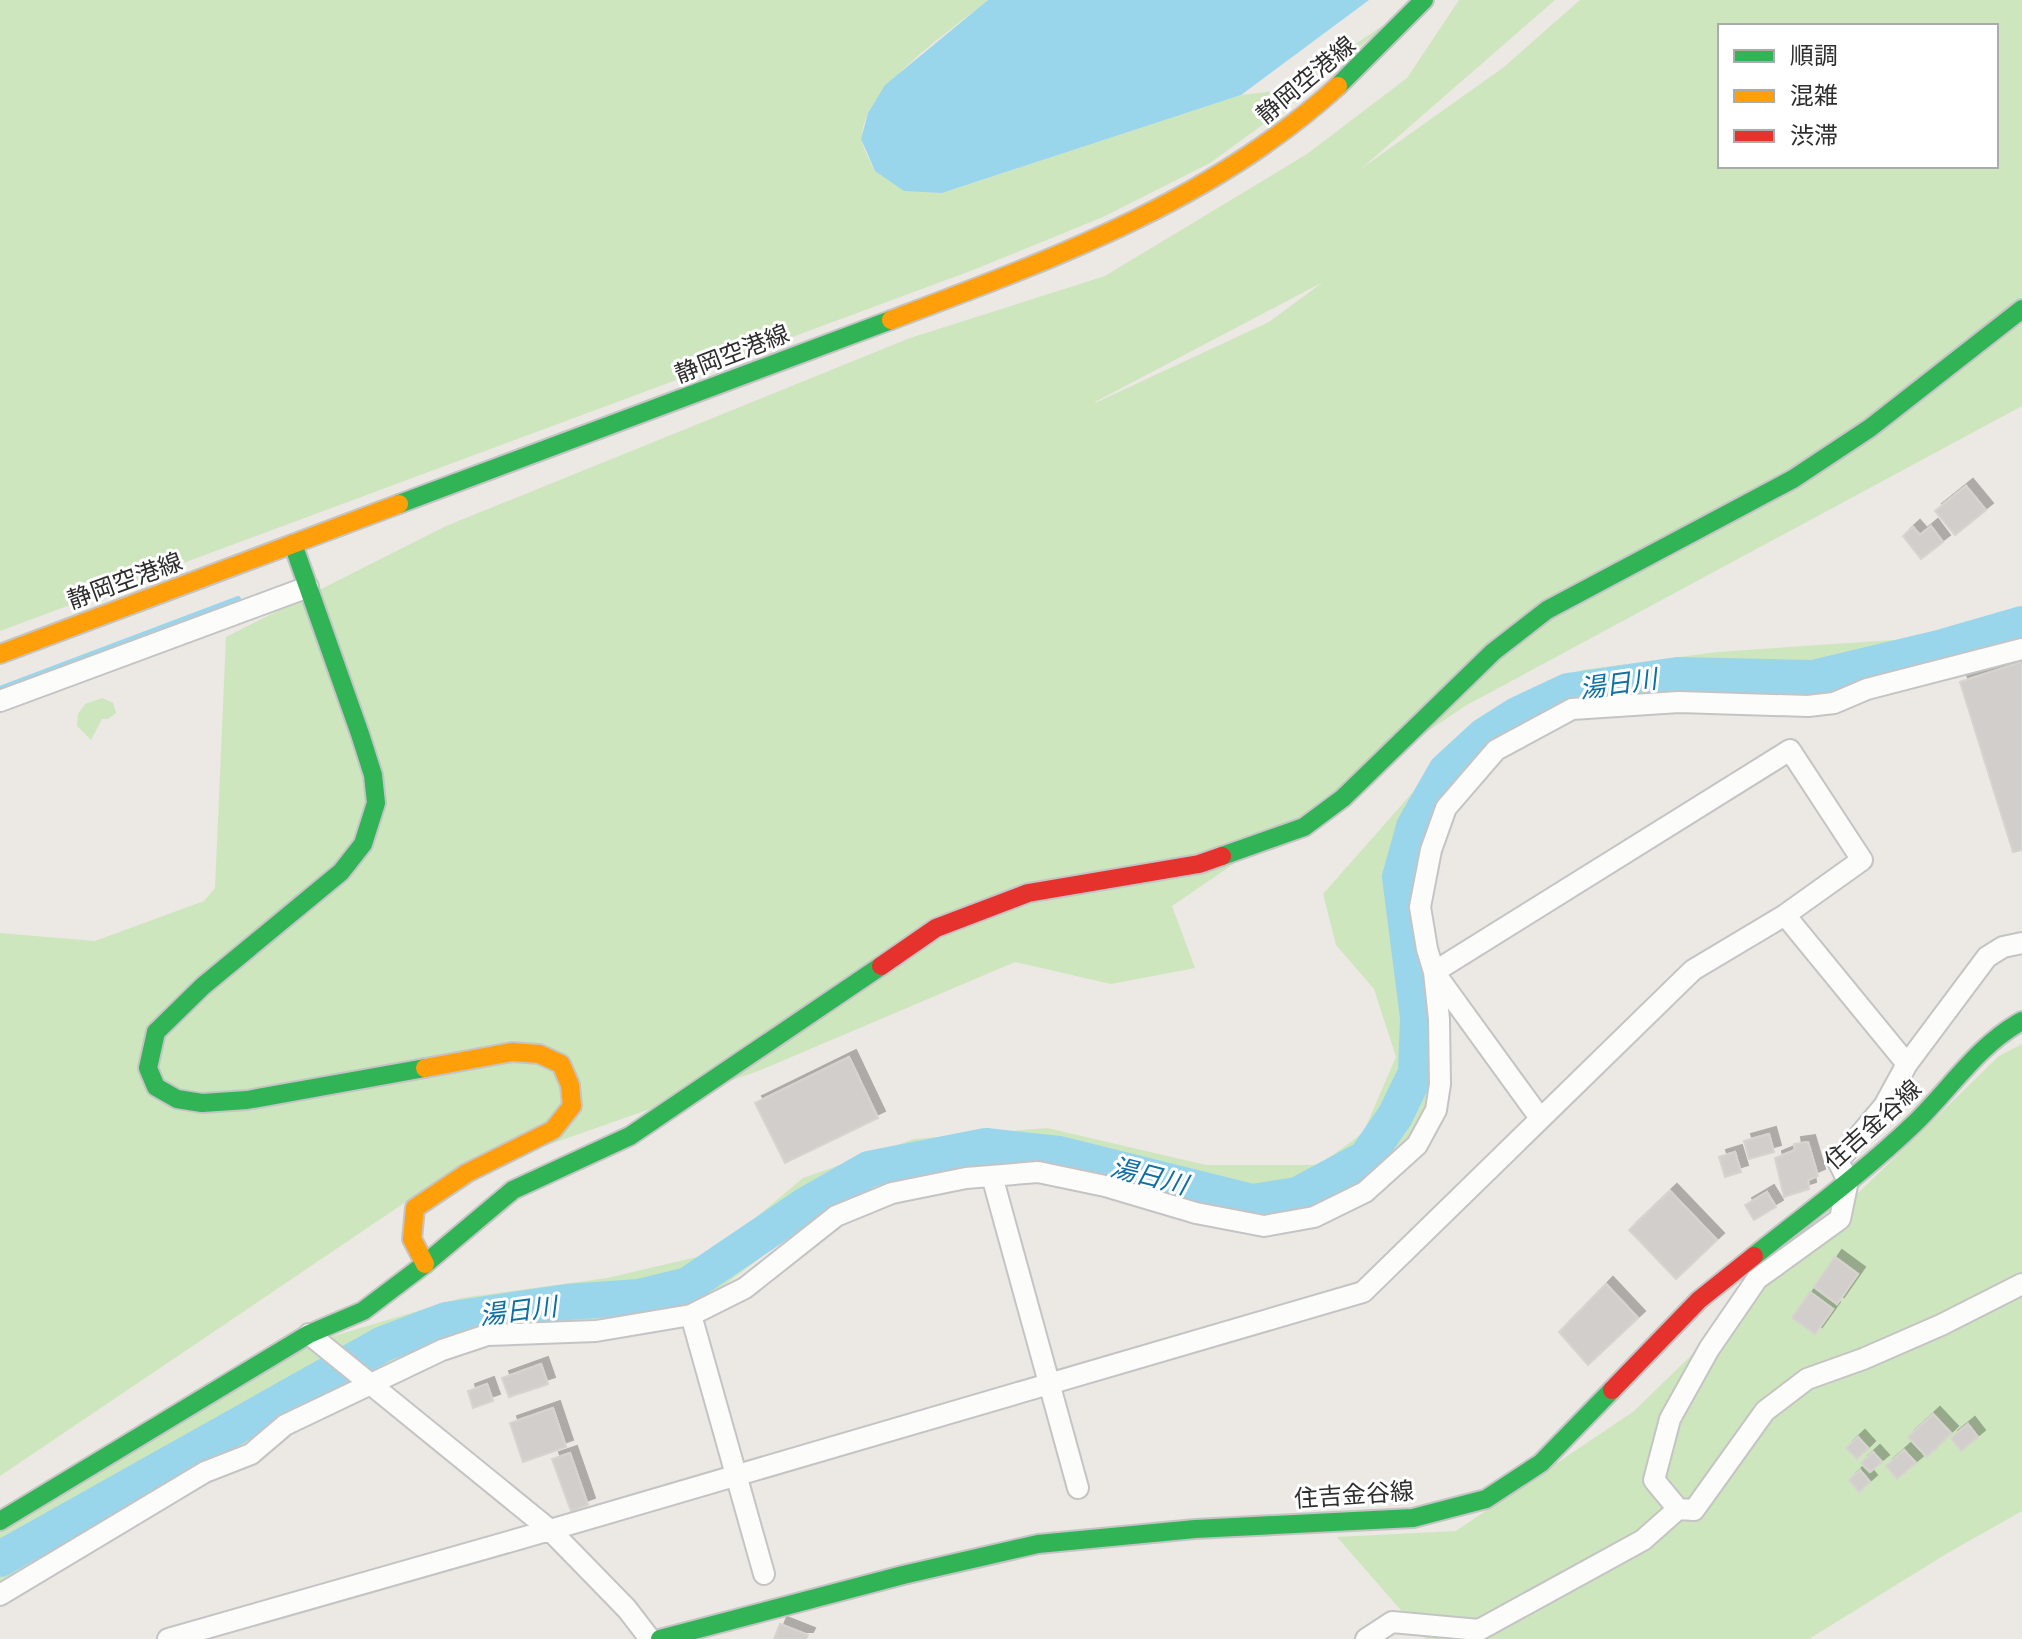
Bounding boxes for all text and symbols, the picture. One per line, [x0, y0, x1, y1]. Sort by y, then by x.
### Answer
legend [1718, 24, 1998, 168]
street label: 静岡空港線 [1252, 31, 1360, 129]
text: 順調 [1790, 44, 1838, 69]
text: 混雑 [1790, 83, 1838, 109]
text: 渋滞 [1790, 123, 1838, 149]
street label: 静岡空港線 [671, 320, 793, 388]
street label: 静岡空港線 [64, 548, 186, 614]
water label: 湯日川 [1578, 665, 1662, 703]
street label: 住吉金谷線 [1820, 1075, 1926, 1175]
water label: 湯日川 [1108, 1154, 1193, 1200]
water label: 湯日川 [478, 1293, 561, 1330]
street label: 住吉金谷線 [1293, 1478, 1415, 1512]

